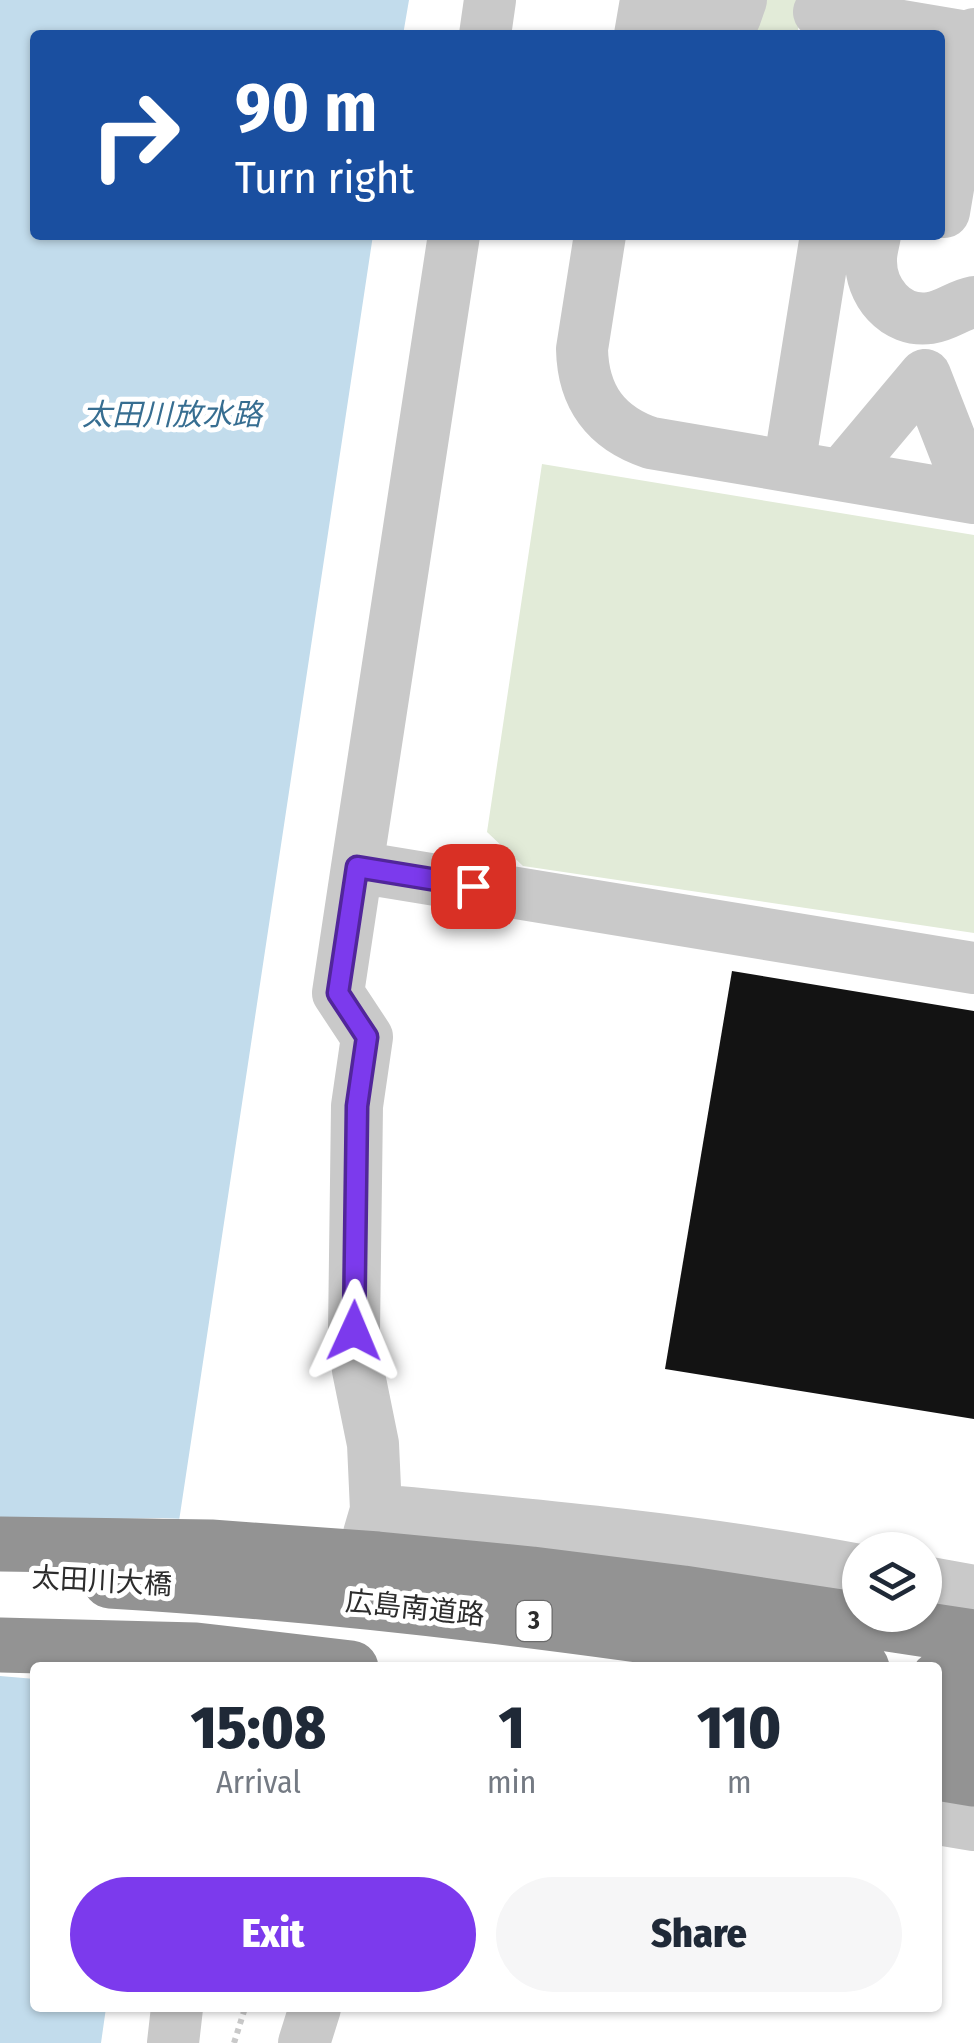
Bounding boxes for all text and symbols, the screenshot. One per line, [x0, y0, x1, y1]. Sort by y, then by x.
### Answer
text: 90 m [235, 66, 377, 150]
icon: right [70, 70, 200, 200]
text: Turn right [235, 151, 414, 205]
water label: 太田川放水路 [82, 397, 265, 433]
pin [431, 844, 516, 929]
icon: arrive [446, 859, 501, 914]
position arrow [302, 1279, 406, 1383]
map controls [842, 1532, 942, 1632]
button: layers [842, 1532, 942, 1632]
street label: 太田川大橋 [31, 1561, 173, 1601]
street label: 広島南道路 [344, 1584, 486, 1632]
road number: 3 [516, 1601, 552, 1641]
text: 15:08 [191, 1692, 326, 1764]
text: 1 [499, 1692, 525, 1764]
text: 110 [697, 1692, 781, 1764]
text: Arrival [216, 1763, 301, 1801]
text: min [487, 1763, 536, 1801]
text: m [727, 1763, 752, 1801]
button: Exit [70, 1877, 476, 1992]
button: Share [496, 1877, 902, 1992]

